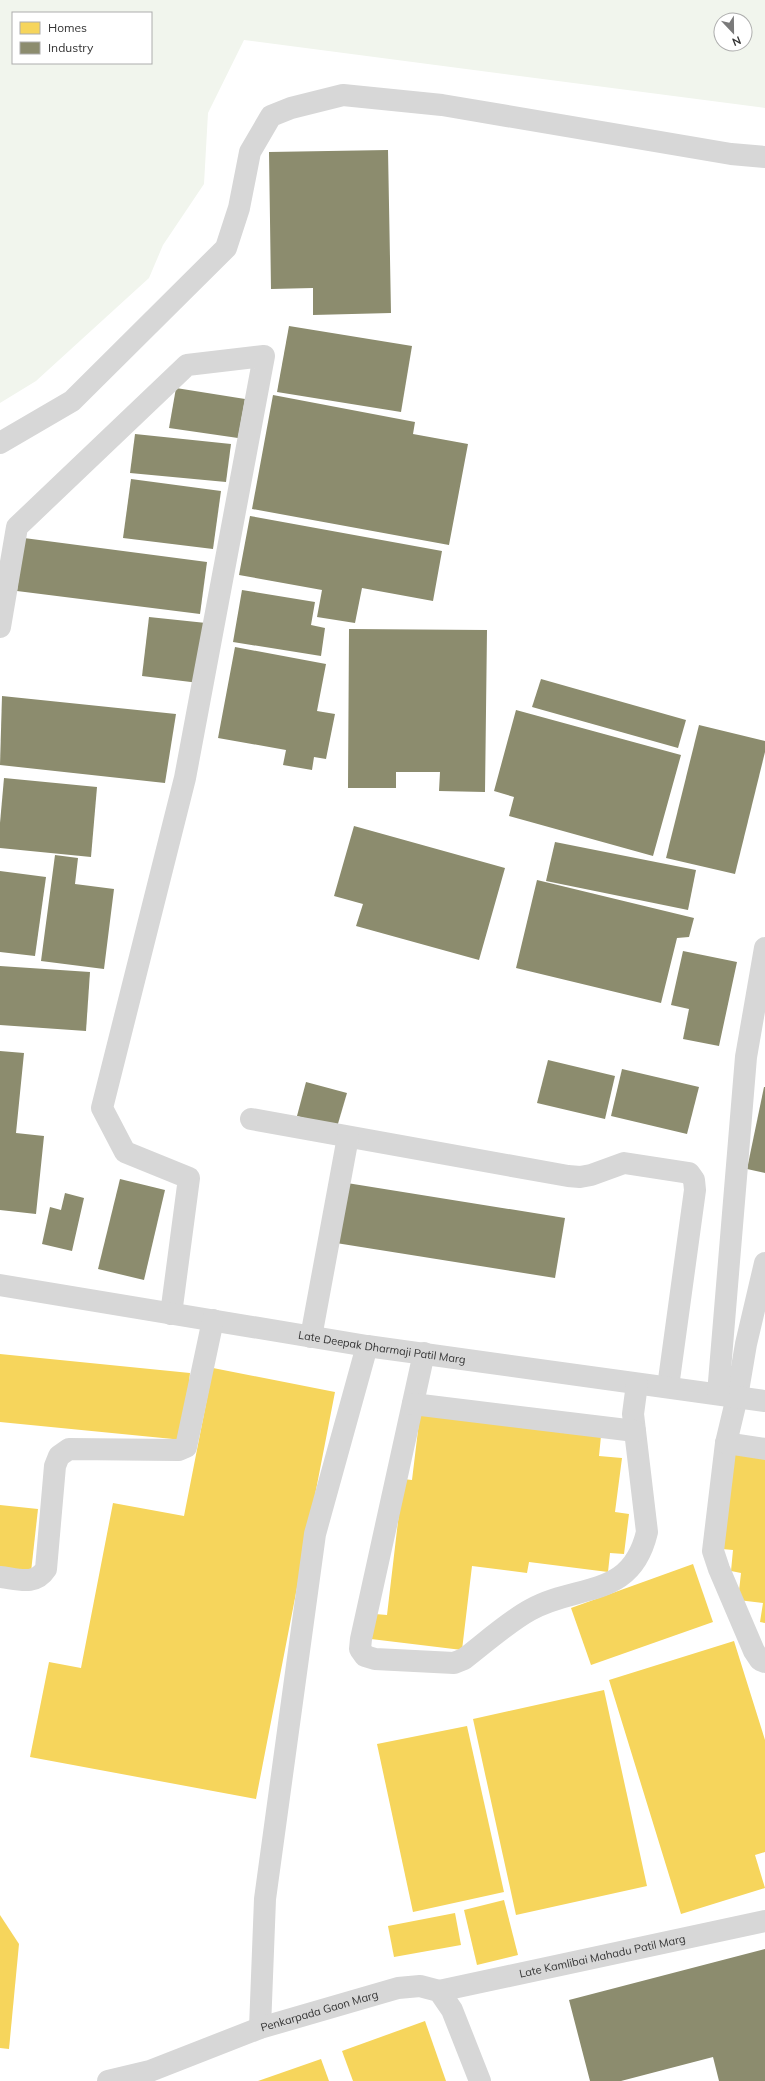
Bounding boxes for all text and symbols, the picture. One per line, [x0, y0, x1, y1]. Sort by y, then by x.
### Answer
legend [12, 12, 152, 64]
north arrow [713, 12, 753, 52]
text: Homes [48, 20, 87, 35]
text: N [730, 33, 743, 49]
text: Industry [48, 40, 94, 55]
street label: Late Deepak Dharmaji Patil Marg [297, 1328, 467, 1367]
street label: Late Kamlibai Mahadu Patil Marg [518, 1931, 687, 1981]
street label: Penkarpada Gaon Marg [259, 1987, 380, 2034]

